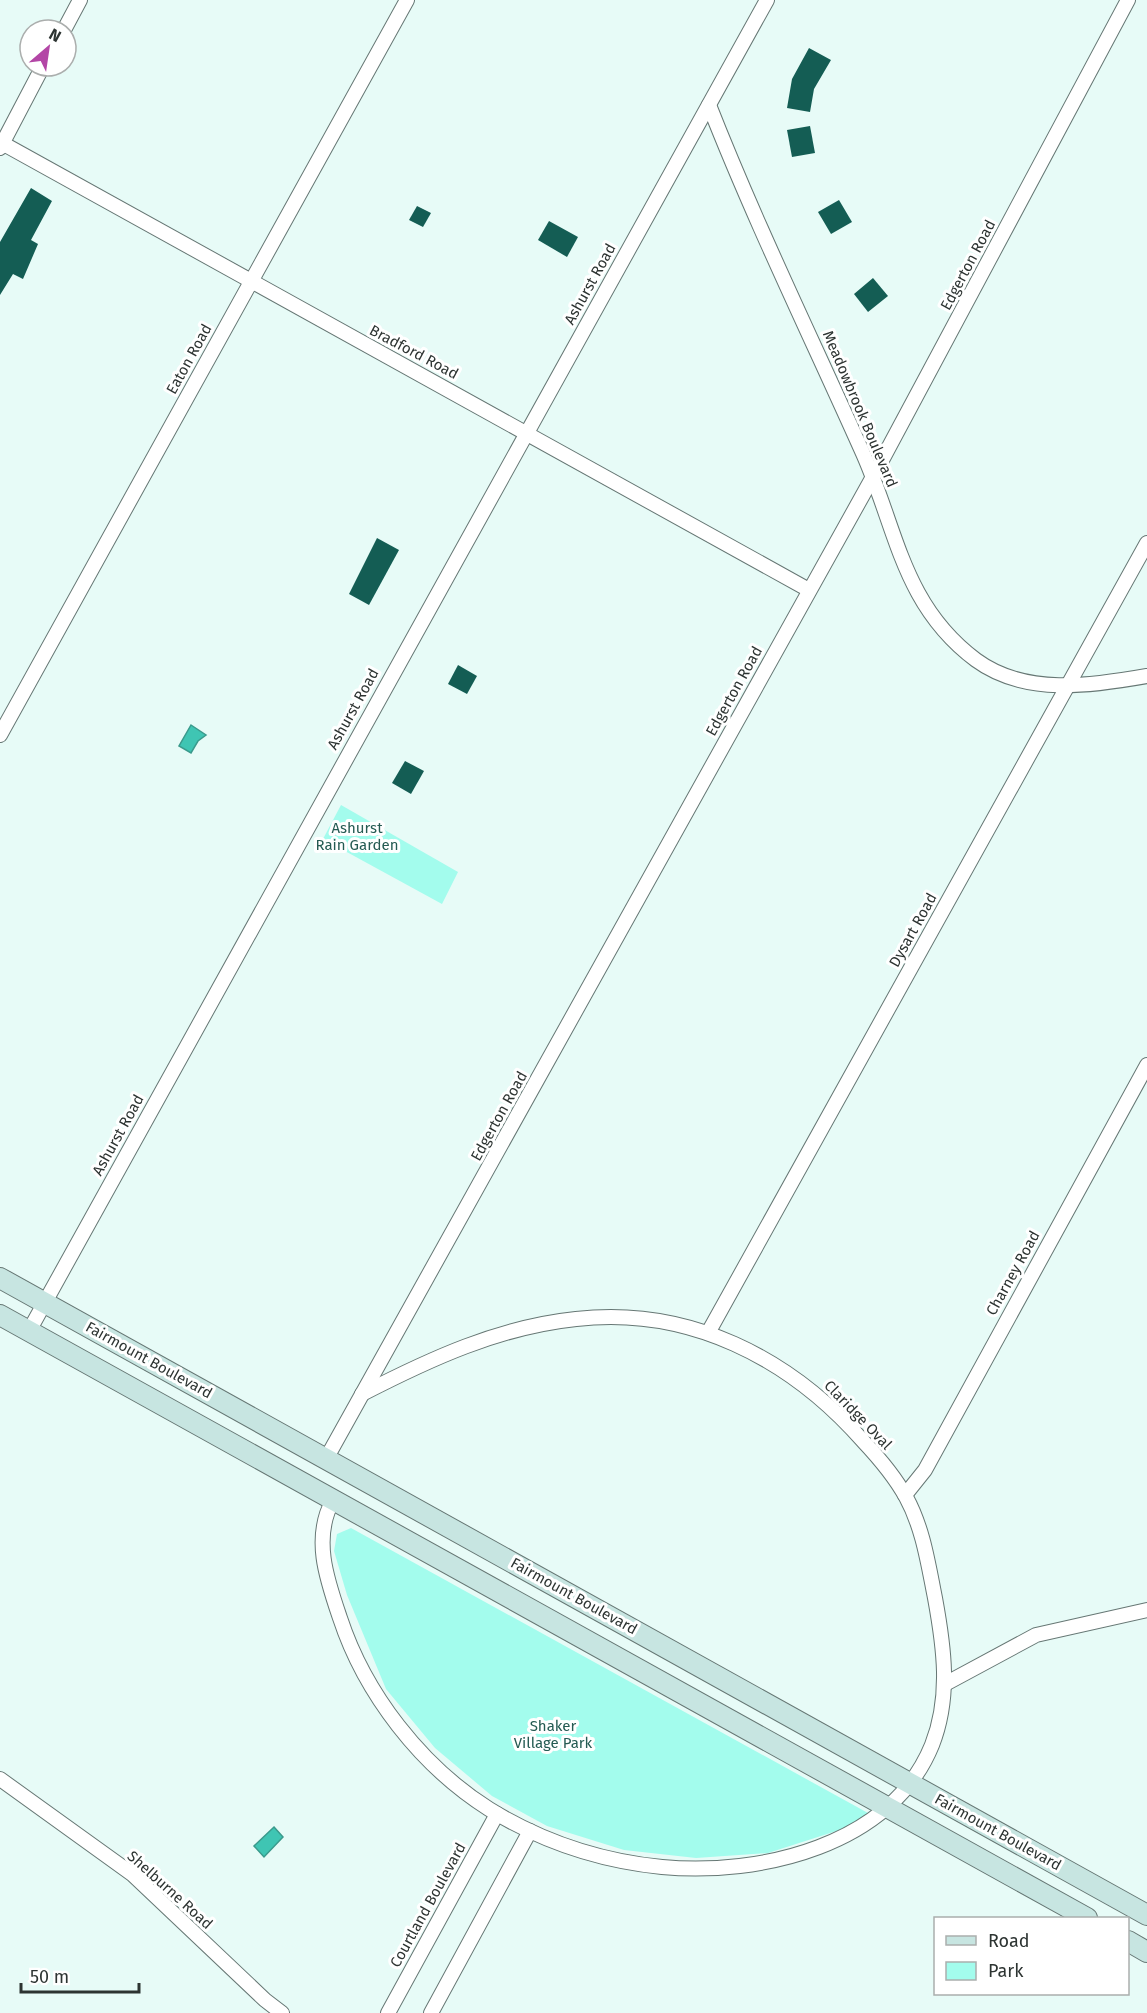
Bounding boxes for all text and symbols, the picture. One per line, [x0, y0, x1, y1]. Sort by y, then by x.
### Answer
north arrow [18, 18, 78, 78]
text: N [46, 24, 64, 46]
street label: Edgerton Road [937, 217, 999, 313]
street label: Ashurst Road [560, 240, 620, 328]
street label: Eaton Road [162, 321, 216, 397]
street label: Bradford Road [366, 321, 462, 383]
street label: Meadowbrook Boulevard [819, 328, 901, 490]
street label: Edgerton Road [702, 643, 766, 739]
street label: Ashurst Road [323, 665, 383, 753]
park label: Ashurst Rain Garden [316, 819, 398, 854]
street label: Dysart Road [885, 890, 941, 970]
street label: Edgerton Road [467, 1068, 531, 1164]
street label: Ashurst Road [88, 1091, 148, 1179]
street label: Charney Road [982, 1228, 1044, 1318]
street label: Fairmount Boulevard [83, 1318, 215, 1402]
street label: Claridge Oval [820, 1377, 896, 1454]
street label: Fairmount Boulevard [508, 1554, 640, 1638]
park label: Shaker Village Park [514, 1717, 593, 1752]
street label: Fairmount Boulevard [932, 1790, 1064, 1874]
street label: Courtland Boulevard [386, 1840, 470, 1970]
street label: Shelburne Road [124, 1847, 216, 1933]
legend [934, 1917, 1129, 1995]
text: Road [988, 1930, 1030, 1952]
scale bar [21, 1956, 140, 1994]
text: Park [988, 1960, 1024, 1982]
text: 50 m [30, 1966, 69, 1988]

